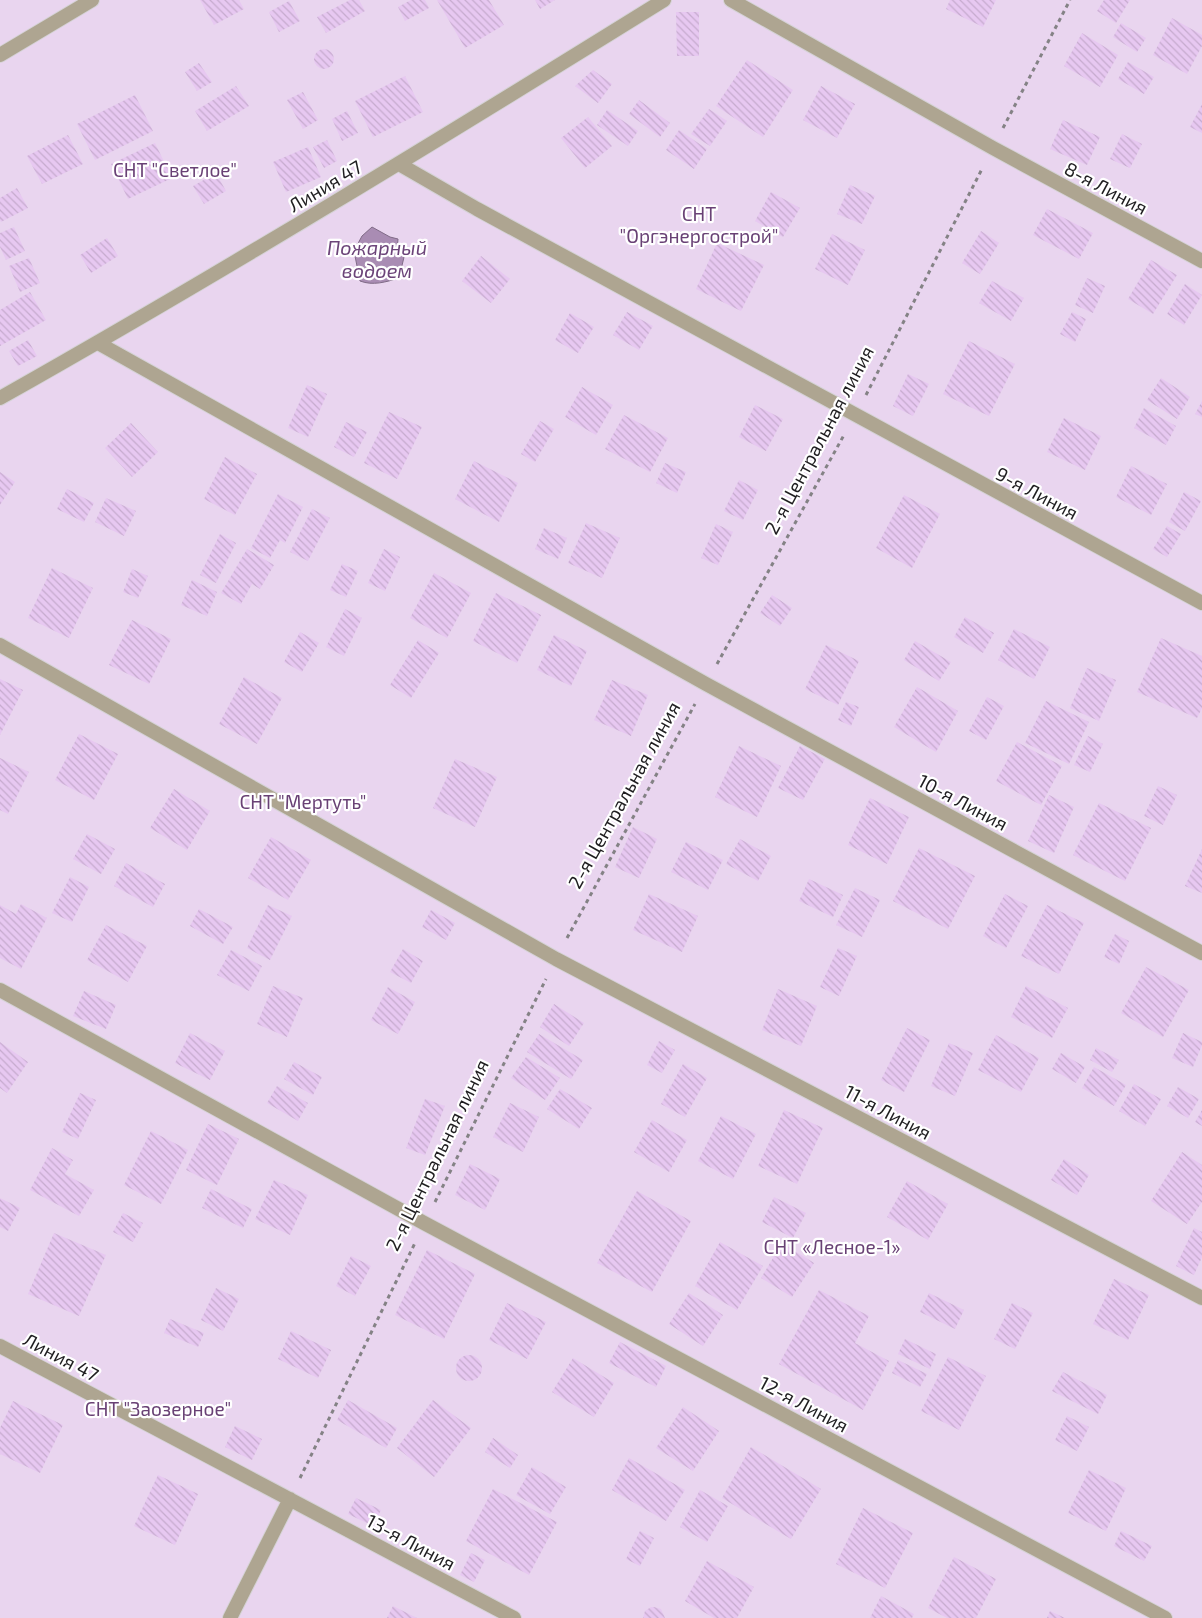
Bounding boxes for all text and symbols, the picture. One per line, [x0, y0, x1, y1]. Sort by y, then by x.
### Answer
street label: Линия 47 [284, 155, 366, 216]
street label: 8-я Линия [1061, 156, 1152, 219]
park label: СНТ "Светлое" [113, 158, 237, 181]
park label: СНТ "Оргэнергострой" [620, 202, 778, 247]
water label: Пожарный водоем [327, 235, 427, 282]
street label: 2-я Центральная линия [759, 342, 878, 538]
street label: 9-я Линия [992, 461, 1082, 524]
street label: 2-я Центральная линия [563, 697, 685, 892]
street label: 10-я Линия [915, 768, 1012, 835]
park label: СНТ "Мертуть" [240, 790, 367, 814]
street label: 2-я Центральная линия [380, 1055, 493, 1254]
street label: 11-я Линия [841, 1079, 935, 1144]
park label: СНТ «Лесное-1» [764, 1235, 900, 1258]
street label: Линия 47 [20, 1327, 103, 1386]
street label: 12-я Линия [756, 1371, 853, 1437]
park label: СНТ "Заозерное" [85, 1397, 231, 1420]
street label: 13-я Линия [363, 1509, 460, 1575]

